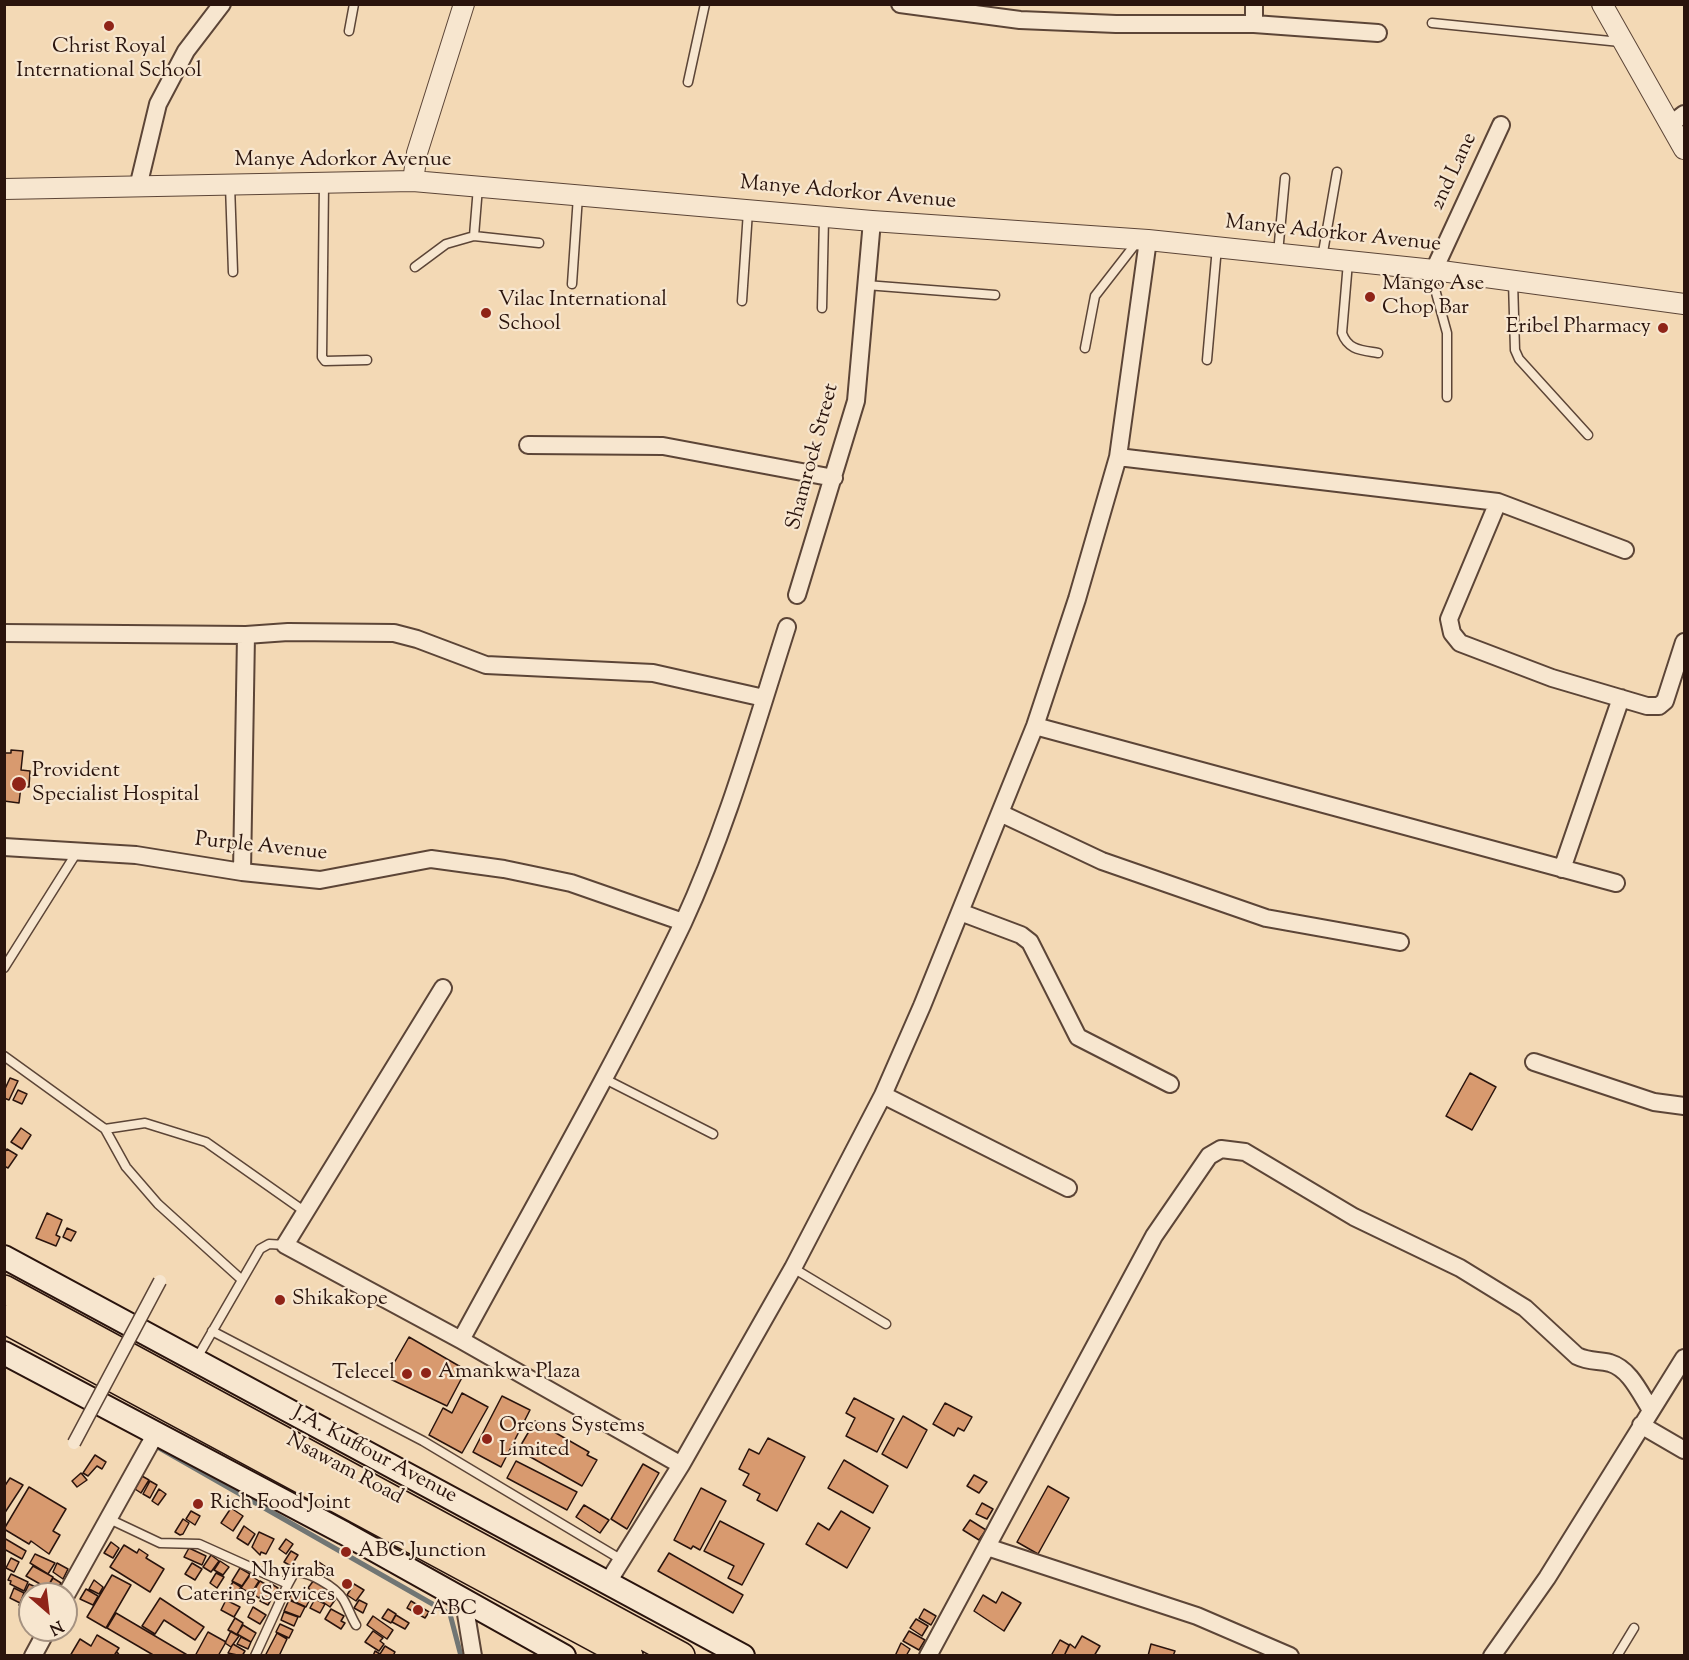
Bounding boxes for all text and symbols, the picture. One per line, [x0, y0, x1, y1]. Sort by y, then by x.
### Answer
marker: Christ Royal International School [102, 19, 116, 33]
place label: Christ Royal International School [16, 35, 202, 85]
street label: 2nd Lane [1426, 129, 1484, 215]
street label: Manye Adorkor Avenue [234, 148, 452, 174]
street label: Manye Adorkor Avenue [739, 172, 957, 216]
street label: Manye Adorkor Avenue [1224, 211, 1442, 259]
place label: Mango Ase Chop Bar [1382, 272, 1484, 322]
place label: Vilac International School [498, 288, 667, 338]
marker: Mango Ase Chop Bar [1363, 290, 1377, 304]
marker: Vilac International School [479, 306, 493, 320]
place label: Eribel Pharmacy [1506, 315, 1651, 341]
marker: Eribel Pharmacy [1656, 321, 1670, 335]
street label: Shamrock Street [782, 381, 846, 533]
place label: Provident Specialist Hospital [32, 759, 199, 809]
marker: Provident Specialist Hospital [10, 775, 28, 793]
street label: Purple Avenue [193, 829, 329, 867]
place label: Shikakope [292, 1287, 388, 1313]
marker: Shikakope [273, 1293, 287, 1307]
place label: Amankwa Plaza [438, 1360, 580, 1386]
place label: Telecel [332, 1361, 395, 1387]
marker: Amankwa Plaza [419, 1366, 433, 1380]
marker: Telecel [400, 1367, 414, 1381]
street label: J.A. Kuffour Avenue [287, 1402, 461, 1510]
place label: Orcons Systems Limited [499, 1414, 645, 1464]
street label: Nsawam Road [281, 1429, 407, 1511]
marker: Orcons Systems Limited [480, 1432, 494, 1446]
place label: Rich Food Joint [210, 1491, 351, 1517]
marker: Rich Food Joint [191, 1497, 205, 1511]
place label: ABC Junction [358, 1539, 486, 1565]
marker: ABC Junction [339, 1545, 353, 1559]
place label: Nhyiraba Catering Services [177, 1559, 335, 1609]
marker: Nhyiraba Catering Services [340, 1577, 354, 1591]
north arrow [18, 1582, 78, 1642]
place label: ABC [430, 1597, 477, 1623]
marker: ABC [411, 1603, 425, 1617]
text: N [45, 1613, 67, 1640]

